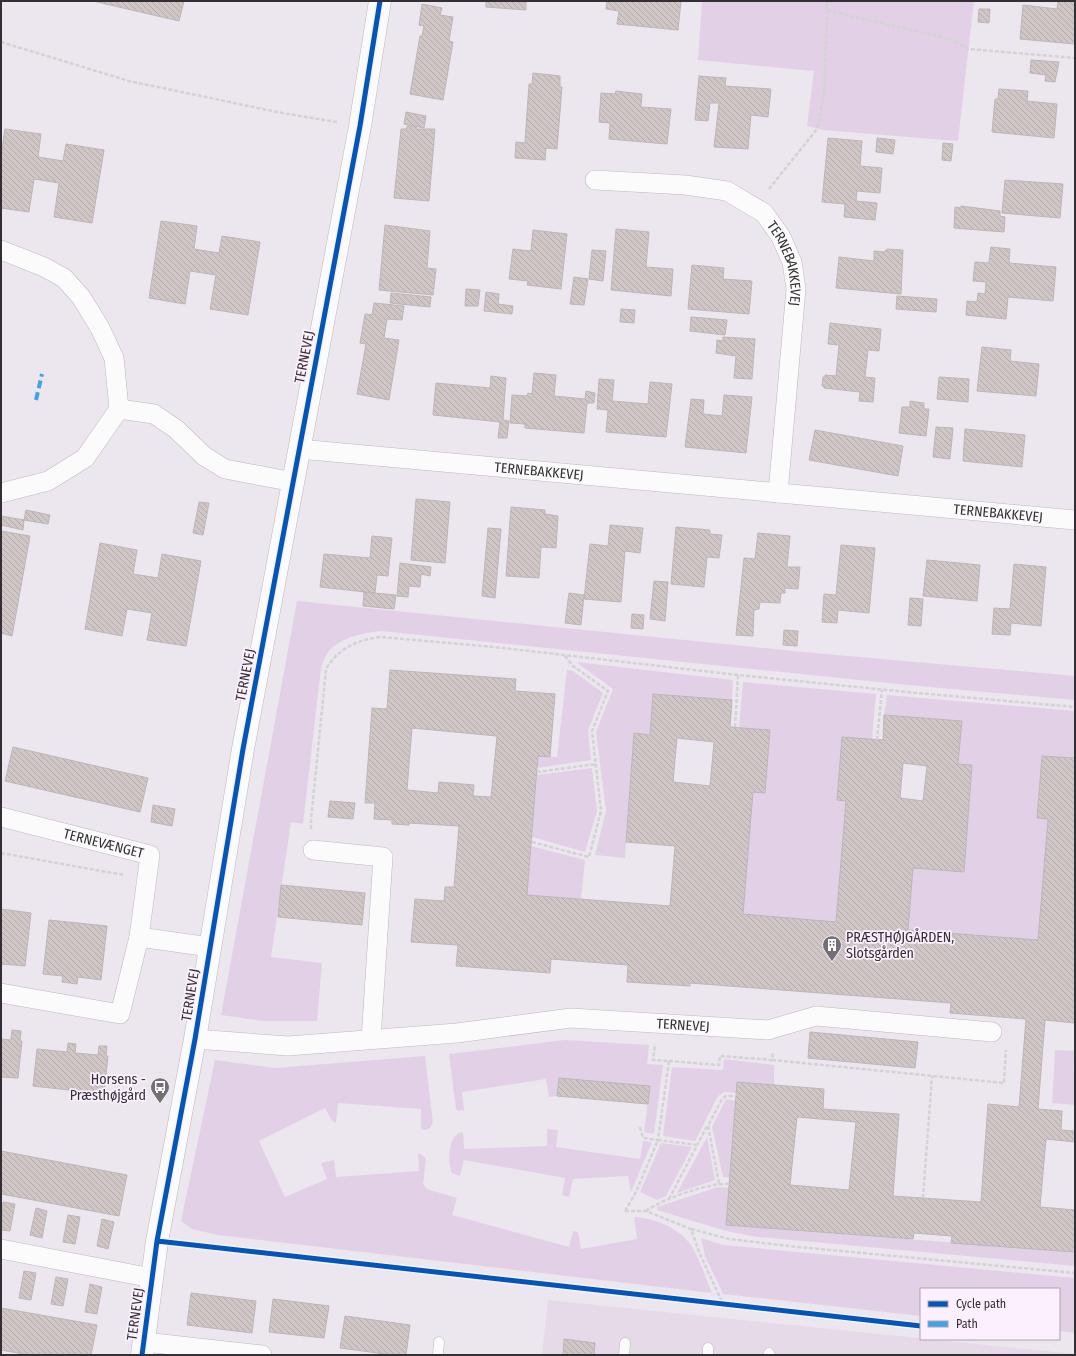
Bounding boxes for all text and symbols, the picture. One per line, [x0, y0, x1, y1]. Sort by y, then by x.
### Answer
street label: TERNEBAKKEVEJ [763, 218, 804, 307]
street label: TERNEVEJ [291, 329, 318, 385]
street label: TERNEBAKKEVEJ [494, 459, 584, 484]
street label: TERNEBAKKEVEJ [953, 501, 1043, 526]
street label: TERNEVEJ [232, 647, 259, 703]
street label: TERNEVÆNGET [62, 825, 146, 862]
place label: PRÆSTHØJGÅRDEN, Slotsgården [846, 928, 954, 962]
building icon: PRÆSTHØJGÅRDEN, Slotsgården [821, 934, 843, 962]
street label: TERNEVEJ [178, 967, 203, 1023]
street label: TERNEVEJ [656, 1015, 710, 1035]
place label: Horsens - Præsthøjgård [70, 1071, 146, 1104]
bus stop icon: Horsens - Præsthøjgård [149, 1076, 171, 1104]
street label: TERNEVEJ [123, 1287, 148, 1342]
legend [920, 1288, 1060, 1340]
text: Cycle path [956, 1297, 1006, 1311]
text: Path [956, 1317, 978, 1331]

